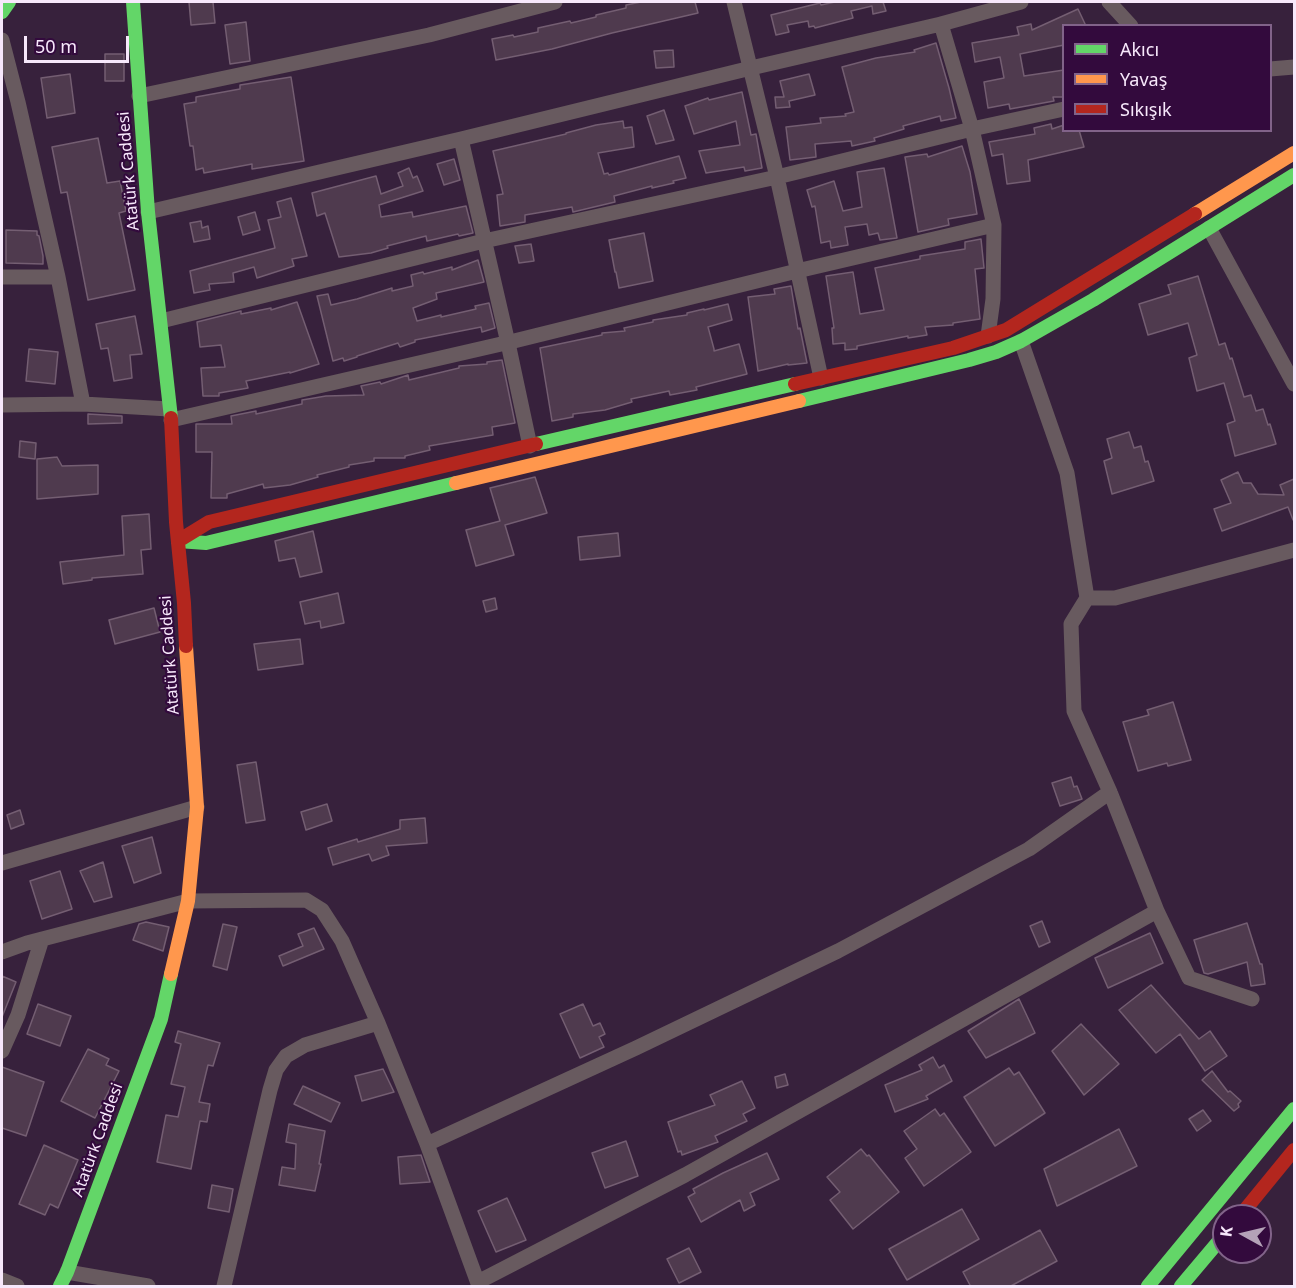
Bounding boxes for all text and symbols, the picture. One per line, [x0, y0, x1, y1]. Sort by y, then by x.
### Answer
scale bar [27, 24, 132, 62]
legend [1062, 24, 1272, 132]
text: 50 m [35, 34, 77, 58]
text: Akıcı [1120, 37, 1159, 61]
text: Yavaş [1120, 67, 1167, 91]
text: Sıkışık [1120, 97, 1172, 121]
street label: Atatürk Caddesi [114, 111, 144, 231]
street label: Atatürk Caddesi [156, 595, 184, 715]
street label: Atatürk Caddesi [69, 1081, 127, 1199]
north arrow [1212, 1204, 1272, 1264]
text: K [1215, 1225, 1238, 1239]

